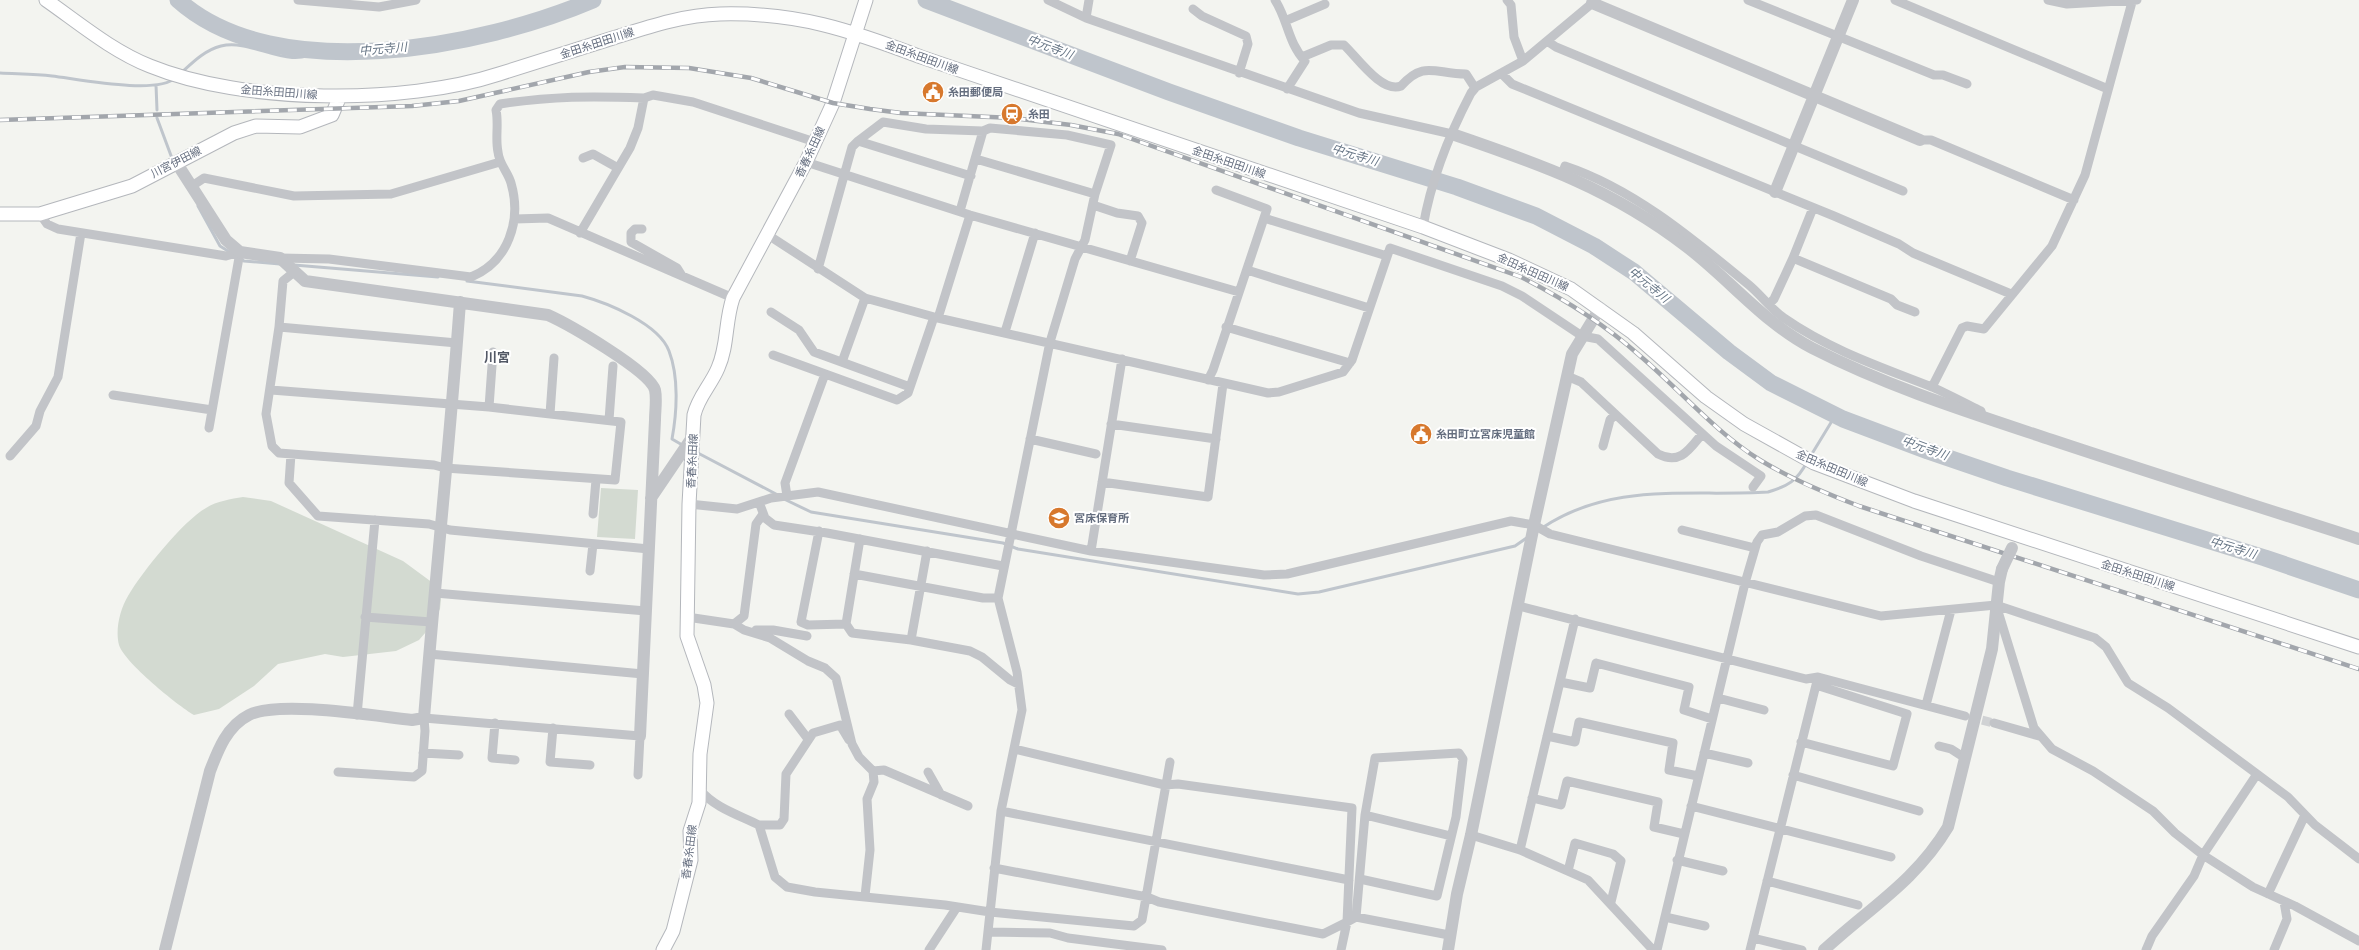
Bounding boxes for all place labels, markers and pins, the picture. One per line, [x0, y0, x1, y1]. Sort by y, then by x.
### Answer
public building icon: 糸田郵便局 [920, 79, 946, 105]
place label: 糸田郵便局 [948, 86, 1003, 98]
station icon: 糸田 [999, 101, 1025, 127]
place label: 糸田 [1028, 108, 1050, 120]
public building icon: 糸田町立宮床児童館 [1408, 421, 1434, 447]
place label: 糸田町立宮床児童館 [1436, 428, 1535, 440]
school or university icon: 宮床保育所 [1046, 505, 1072, 531]
place label: 宮床保育所 [1074, 512, 1129, 524]

